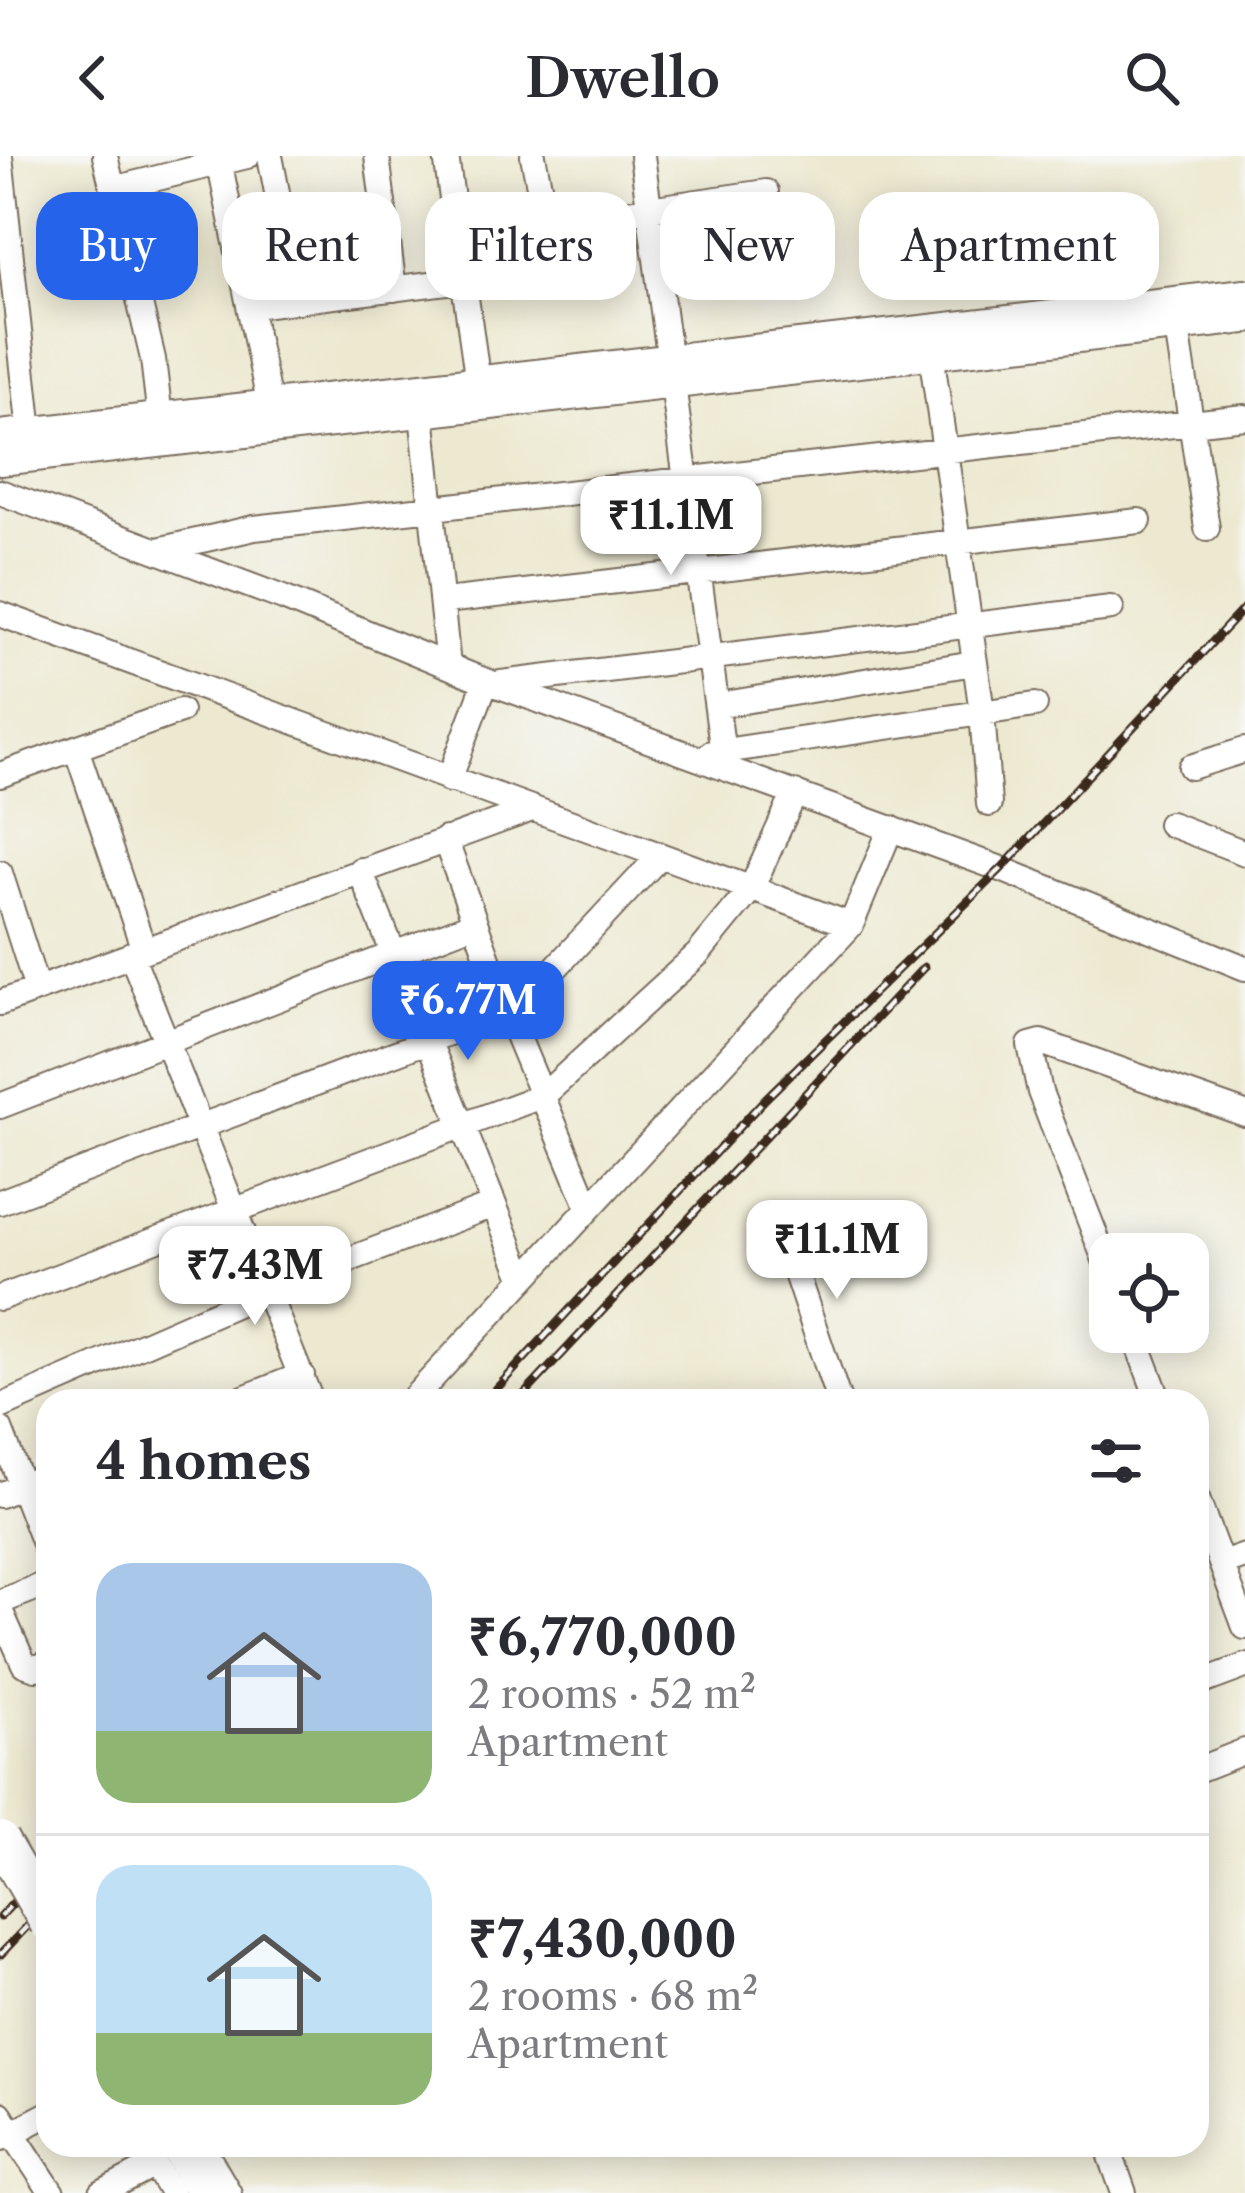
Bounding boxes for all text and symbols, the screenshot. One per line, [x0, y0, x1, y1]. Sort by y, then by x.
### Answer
icon: back [60, 45, 126, 111]
text: Dwello [525, 45, 720, 111]
icon: search [1119, 45, 1185, 111]
chip: Buy [36, 192, 198, 300]
chip: Rent [222, 192, 401, 300]
chip: Filters [425, 192, 636, 300]
chip: New [660, 192, 835, 300]
chip: Apartment [859, 192, 1159, 300]
pin: ₹11.1M [573, 476, 769, 578]
text: ₹11.1M [607, 491, 735, 539]
pin: ₹6.77M [370, 961, 566, 1063]
text: ₹6.77M [399, 976, 537, 1024]
pin: ₹11.1M [739, 1200, 935, 1302]
text: ₹11.1M [773, 1215, 901, 1263]
pin: ₹7.43M [157, 1226, 353, 1328]
map controls [1089, 1233, 1209, 1353]
button: locate [1089, 1233, 1209, 1353]
text: ₹7.43M [186, 1241, 324, 1289]
icon: filters [1083, 1428, 1149, 1494]
text: 4 homes [96, 1430, 311, 1492]
text: ₹6,770,000 [468, 1606, 737, 1668]
icon: home [192, 1611, 336, 1755]
text: 2 rooms · 52 m² [468, 1670, 756, 1718]
text: Apartment [468, 1718, 668, 1766]
text: ₹7,430,000 [468, 1908, 737, 1970]
icon: home [192, 1913, 336, 2057]
text: 2 rooms · 68 m² [468, 1972, 758, 2020]
text: Apartment [468, 2020, 668, 2068]

